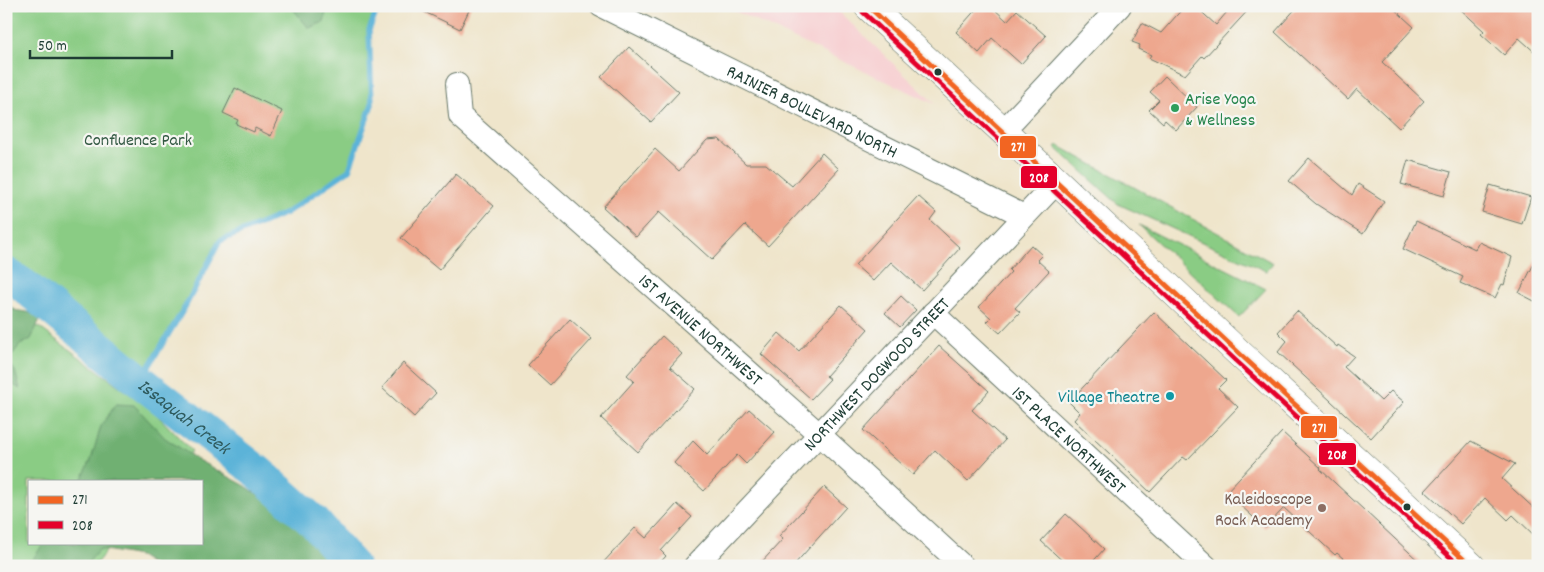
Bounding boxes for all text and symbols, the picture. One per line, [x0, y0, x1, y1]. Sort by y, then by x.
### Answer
scale bar [30, 28, 172, 60]
text: 50 m [38, 36, 67, 58]
street label: RAINIER BOULEVARD NORTH [721, 60, 901, 166]
unlabelled marker [933, 67, 943, 77]
place label: Arise Yoga & Wellness [1185, 88, 1256, 134]
marker: Arise Yoga & Wellness [1169, 102, 1181, 114]
park label: Confluence Park [84, 129, 192, 154]
line badge: 271 [999, 135, 1037, 159]
text: 271 [1011, 138, 1025, 158]
line badge: 208 [1020, 165, 1058, 189]
text: 208 [1029, 169, 1049, 189]
street label: 1ST AVENUE NORTHWEST [632, 270, 767, 393]
street label: NORTHWEST DOGWOOD STREET [799, 293, 957, 458]
water label: Issaquah Creek [131, 374, 236, 464]
street label: 1ST PLACE NORTHWEST [1005, 382, 1130, 501]
place label: Village Theatre [1058, 386, 1160, 411]
marker: Village Theatre [1164, 390, 1176, 402]
line badge: 271 [1300, 415, 1338, 439]
text: 271 [1312, 419, 1326, 439]
line badge: 208 [1318, 442, 1357, 466]
text: 208 [1327, 446, 1347, 466]
legend [28, 480, 202, 544]
place label: Kaleidoscope Rock Academy [1215, 488, 1313, 534]
text: 271 [72, 490, 88, 512]
marker: Kaleidoscope Rock Academy [1316, 502, 1328, 514]
unlabelled marker [1402, 502, 1412, 512]
text: 208 [72, 516, 93, 538]

